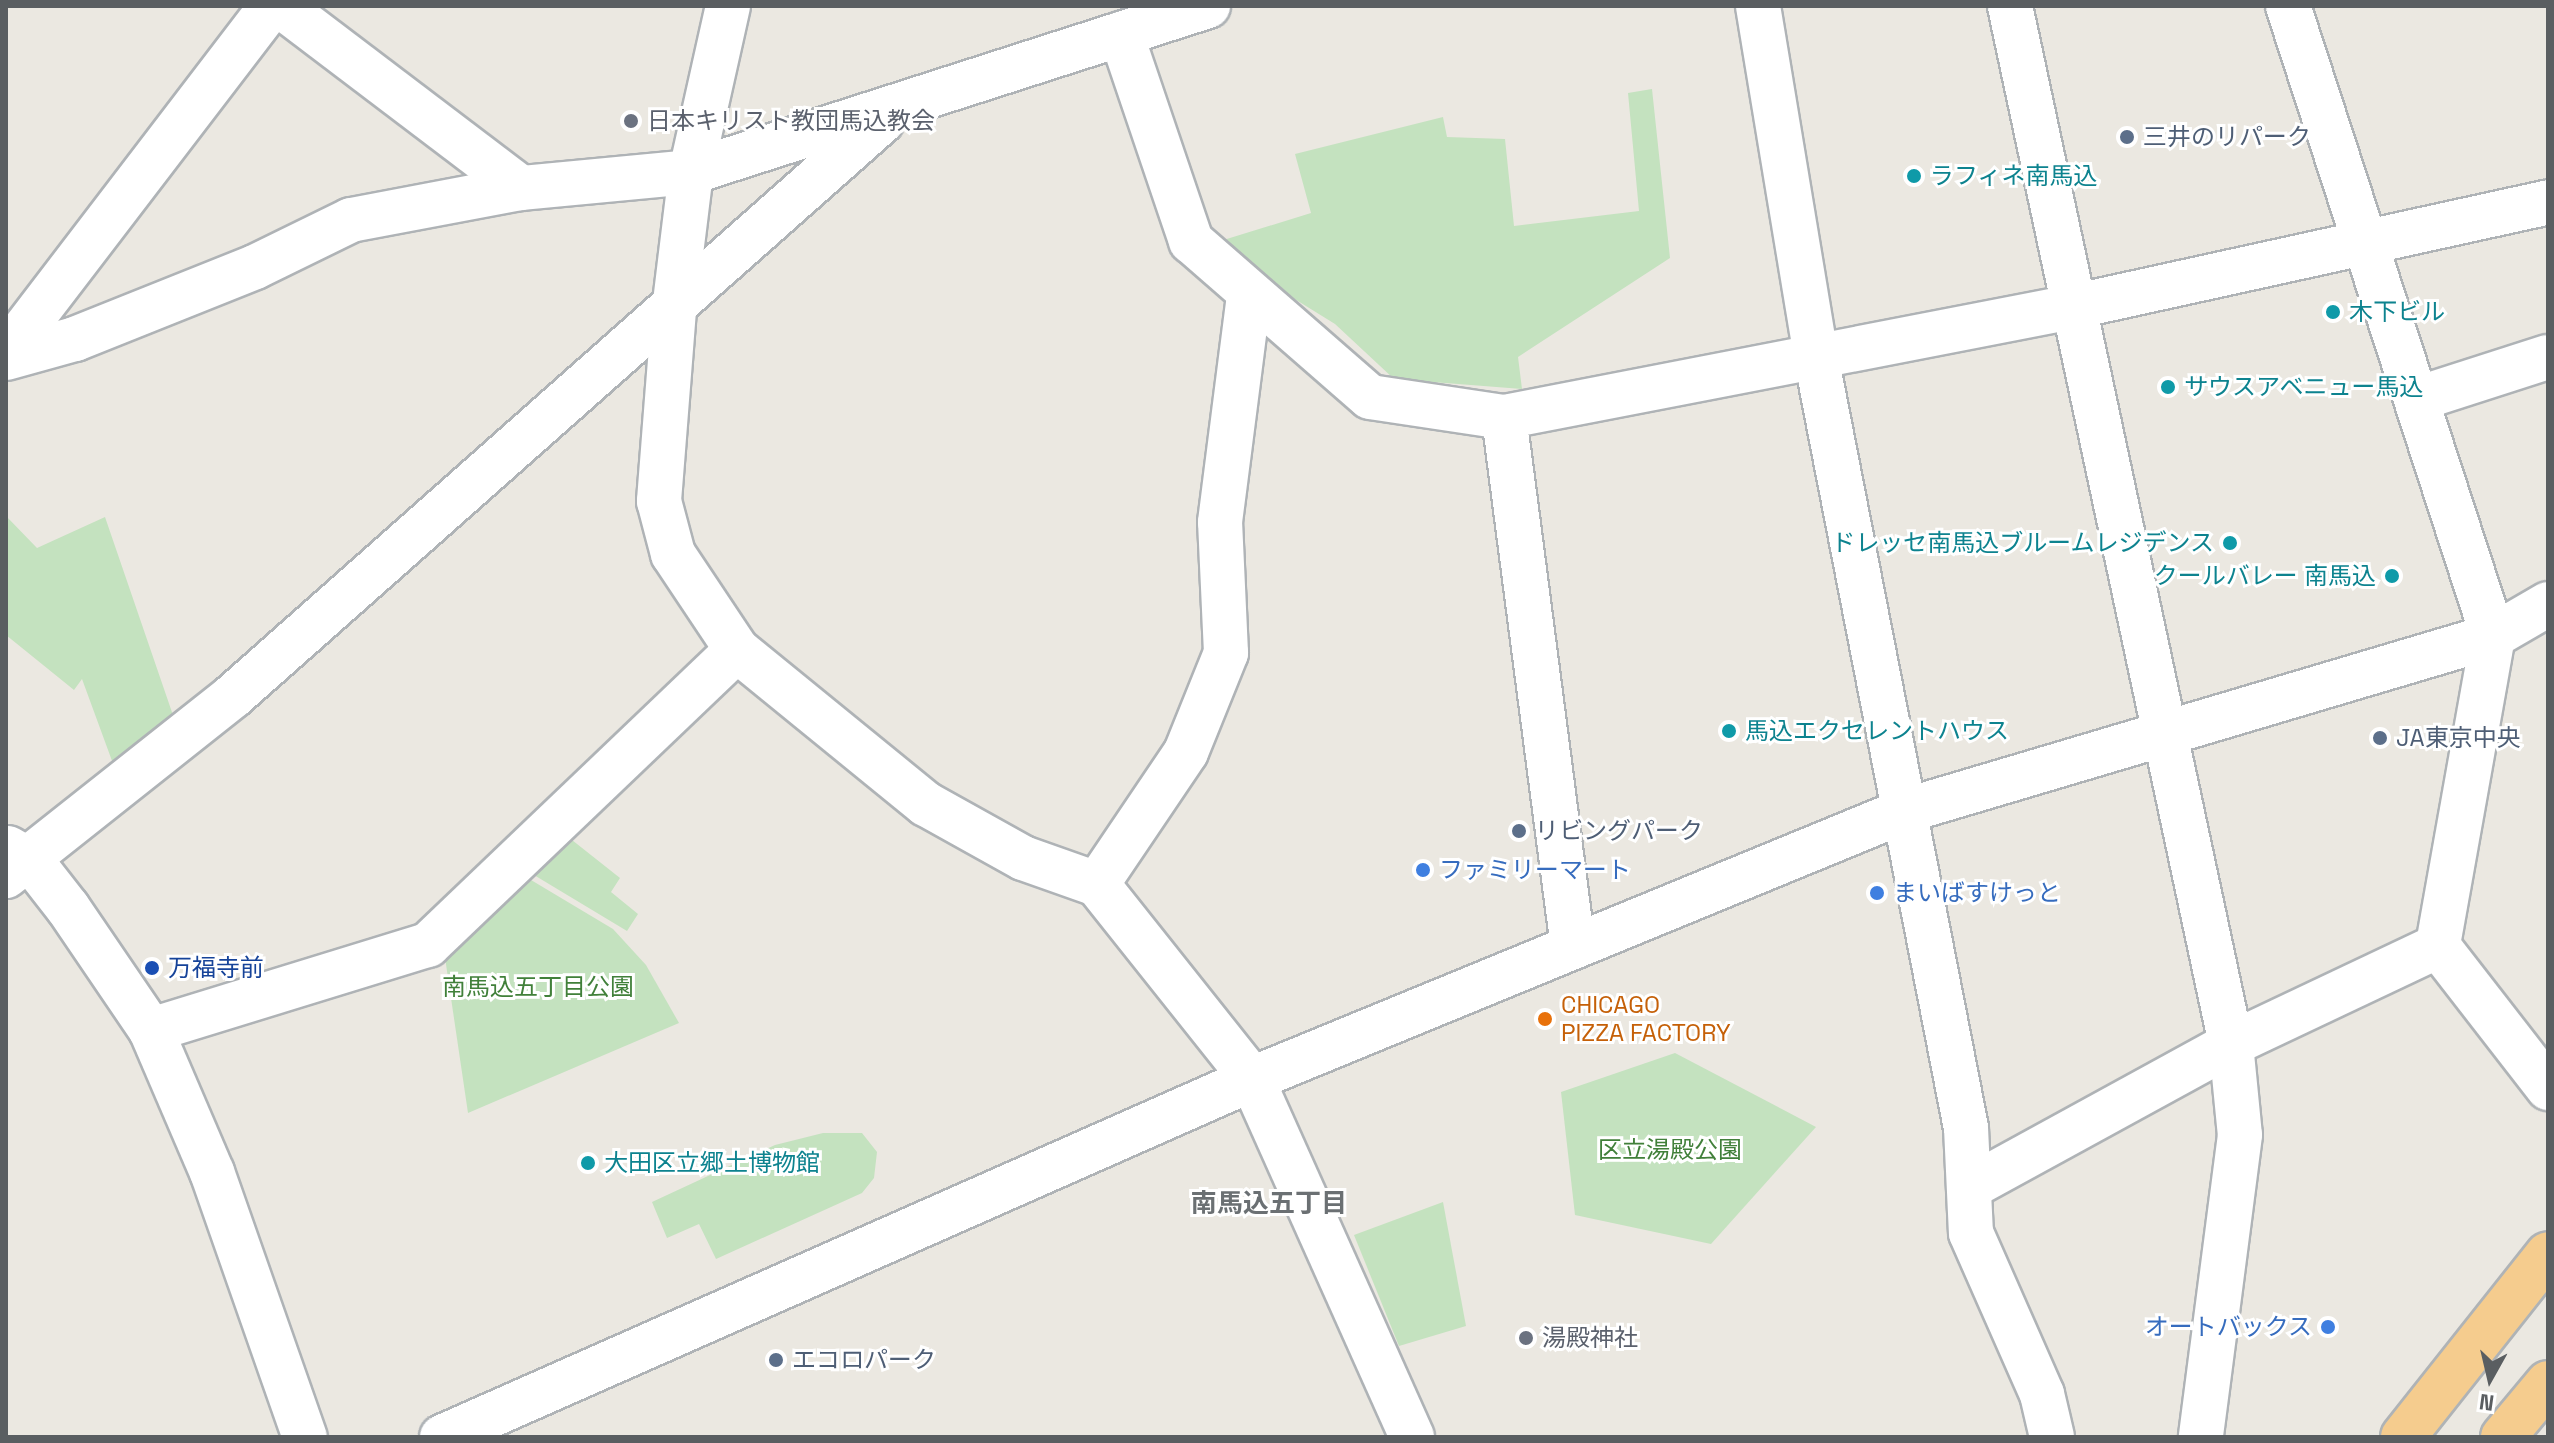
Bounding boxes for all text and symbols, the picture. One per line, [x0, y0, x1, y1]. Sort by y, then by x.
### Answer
place label: 日本キリスト教団馬込教会 [647, 107, 935, 135]
marker: 日本キリスト教団馬込教会 [622, 112, 640, 130]
place label: 三井のリパーク [2143, 123, 2311, 151]
marker: 三井のリパーク [2118, 128, 2136, 146]
place label: ラフィネ南馬込 [1930, 162, 2098, 190]
marker: ラフィネ南馬込 [1905, 167, 1923, 185]
place label: 木下ビル [2349, 298, 2445, 326]
marker: 木下ビル [2324, 303, 2342, 321]
place label: サウスアベニュー馬込 [2184, 373, 2424, 401]
marker: サウスアベニュー馬込 [2159, 378, 2177, 396]
place label: ドレッセ南馬込ブルームレジデンス [1830, 529, 2214, 557]
marker: ドレッセ南馬込ブルームレジデンス [2221, 534, 2239, 552]
place label: クールバレー 南馬込 [2154, 562, 2376, 590]
marker: クールバレー 南馬込 [2383, 567, 2401, 585]
place label: 馬込エクセレントハウス [1745, 717, 2009, 745]
marker: 馬込エクセレントハウス [1720, 722, 1738, 740]
place label: JA東京中央 [2396, 724, 2521, 752]
marker: JA東京中央 [2371, 729, 2389, 747]
place label: リビングパーク [1535, 817, 1703, 845]
marker: リビングパーク [1510, 822, 1528, 840]
place label: ファミリーマート [1439, 856, 1631, 884]
marker: ファミリーマート [1414, 861, 1432, 879]
place label: まいばすけっと [1893, 879, 2061, 907]
marker: まいばすけっと [1868, 884, 1886, 902]
place label: 万福寺前 [168, 954, 264, 982]
marker: 万福寺前 [143, 959, 161, 977]
park label: 南馬込五丁目公園 [442, 973, 634, 1001]
place label: CHICAGO PIZZA FACTORY [1561, 991, 1731, 1047]
marker: CHICAGO PIZZA FACTORY [1536, 1010, 1554, 1028]
park label: 区立湯殿公園 [1598, 1136, 1742, 1164]
place label: 大田区立郷土博物館 [604, 1149, 820, 1177]
marker: 大田区立郷土博物館 [579, 1154, 597, 1172]
district label: 南馬込五丁目 [1191, 1188, 1347, 1220]
place label: オートバックス [2144, 1313, 2312, 1341]
marker: オートバックス [2319, 1318, 2337, 1336]
place label: 湯殿神社 [1542, 1324, 1638, 1352]
marker: 湯殿神社 [1517, 1329, 1535, 1347]
north arrow [2450, 1339, 2530, 1419]
place label: エコロパーク [792, 1346, 936, 1374]
marker: エコロパーク [767, 1351, 785, 1369]
text: N [2477, 1388, 2496, 1418]

